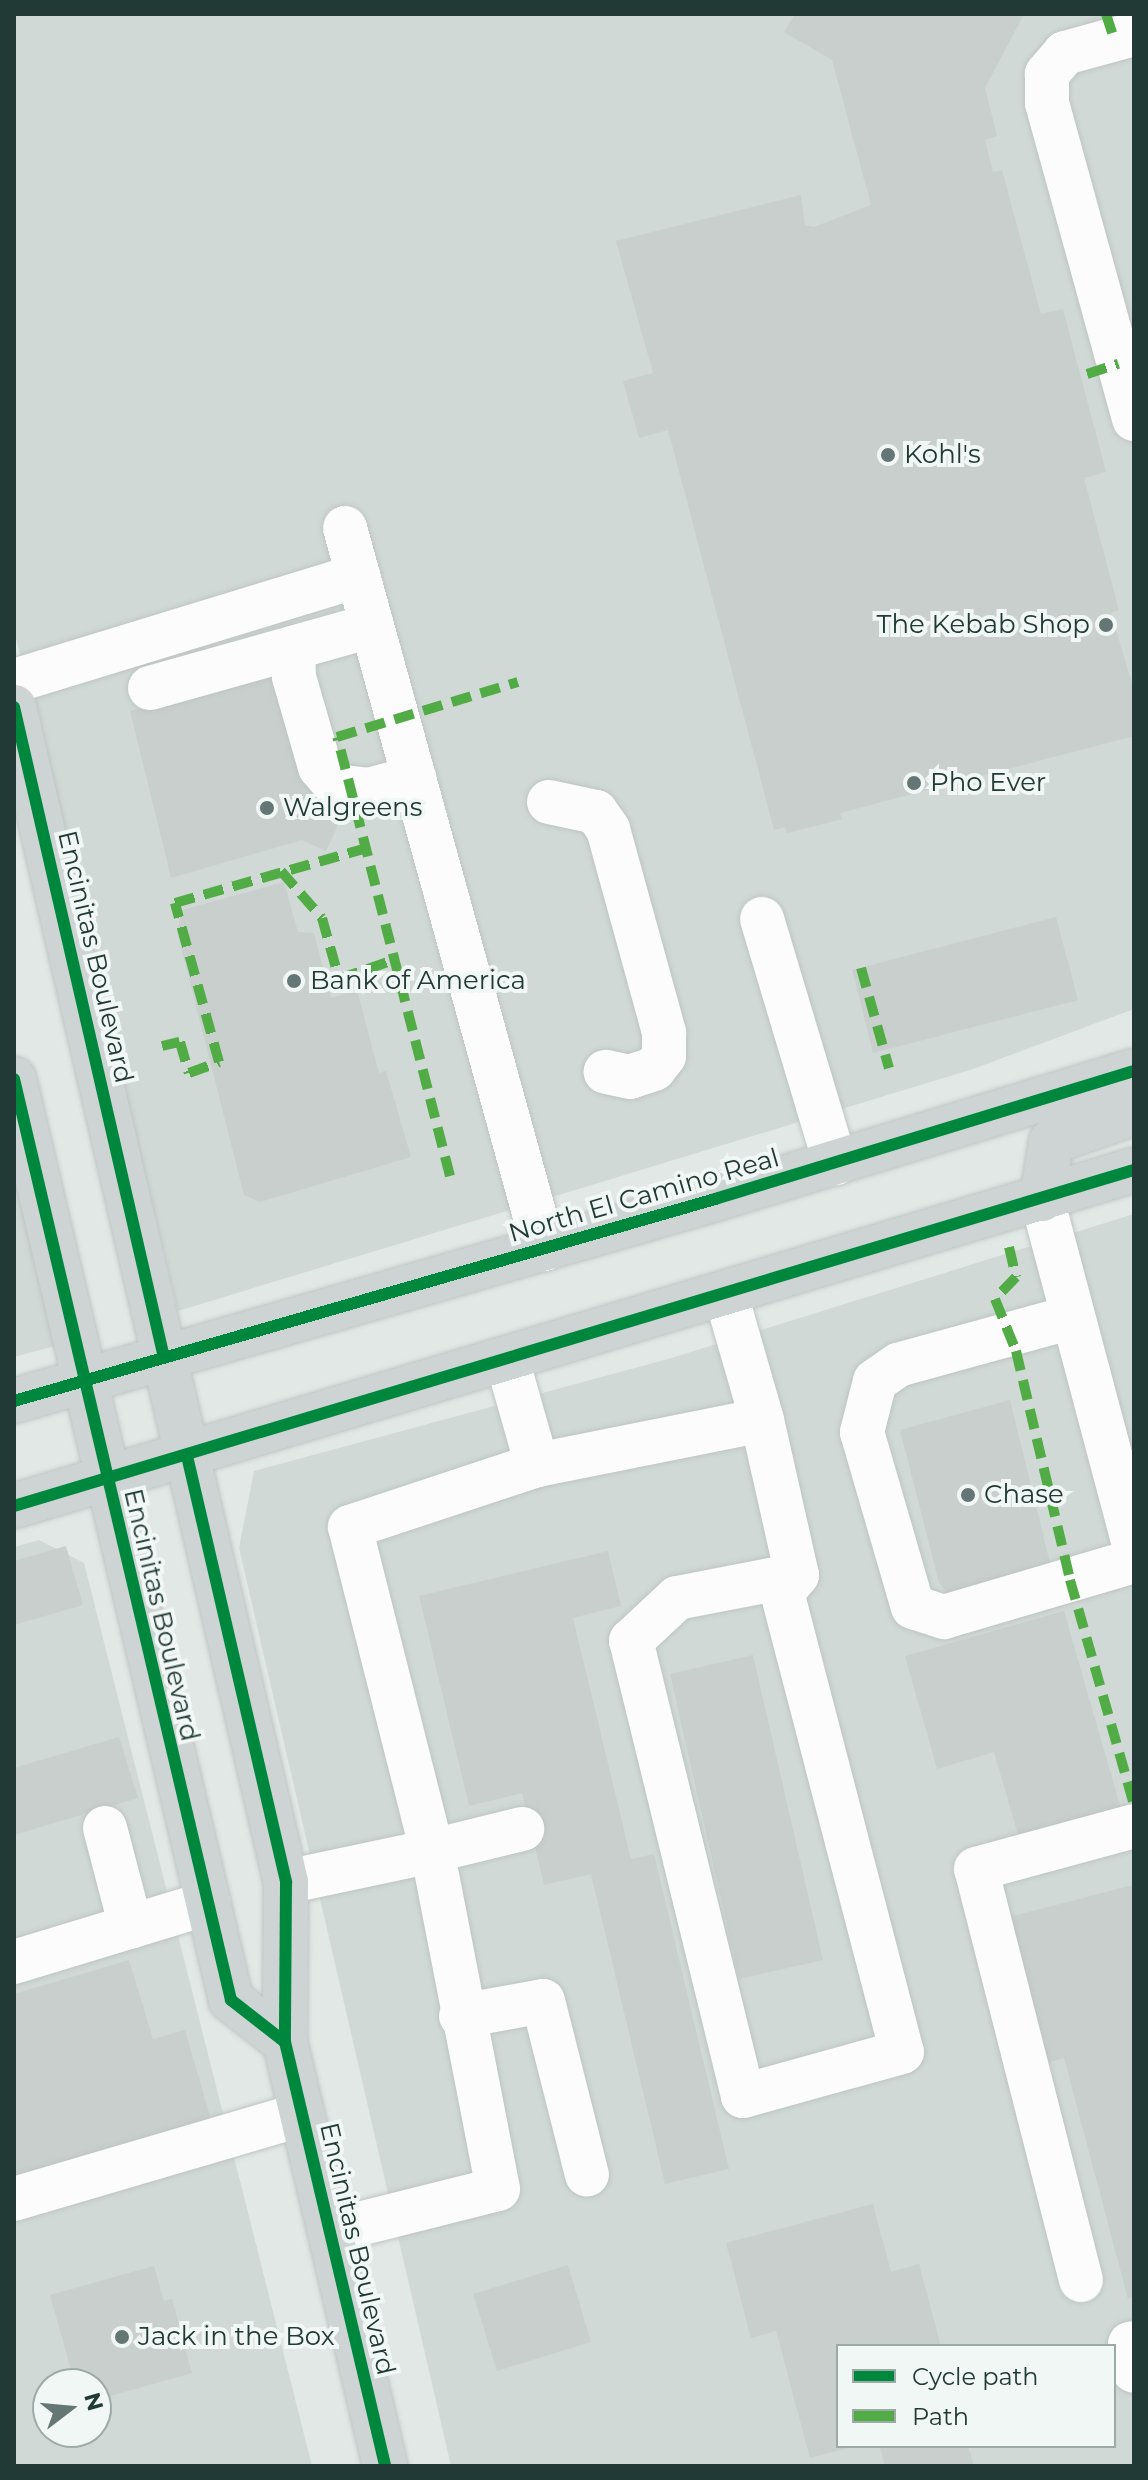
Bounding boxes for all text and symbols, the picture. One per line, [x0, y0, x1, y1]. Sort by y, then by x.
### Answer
place label: Kohl's [904, 439, 981, 471]
marker: Kohl's [879, 446, 897, 464]
place label: The Kebab Shop [877, 609, 1090, 641]
marker: The Kebab Shop [1097, 616, 1115, 634]
place label: Pho Ever [930, 767, 1046, 799]
marker: Pho Ever [905, 774, 923, 792]
place label: Walgreens [283, 792, 422, 824]
marker: Walgreens [258, 799, 276, 817]
street label: Encinitas Boulevard [51, 828, 139, 1086]
place label: Bank of America [310, 965, 526, 997]
marker: Bank of America [285, 972, 303, 990]
street label: North El Camino Real [505, 1142, 783, 1250]
place label: Chase [984, 1479, 1064, 1511]
street label: Encinitas Boulevard [117, 1486, 205, 1744]
marker: Chase [959, 1486, 977, 1504]
street label: Encinitas Boulevard [313, 2120, 401, 2378]
place label: Jack in the Box [138, 2321, 335, 2353]
marker: Jack in the Box [113, 2328, 131, 2346]
legend [836, 2344, 1116, 2448]
text: Cycle path [912, 2362, 1039, 2391]
north arrow [32, 2368, 112, 2448]
text: N [78, 2390, 109, 2414]
text: Path [912, 2402, 969, 2431]

